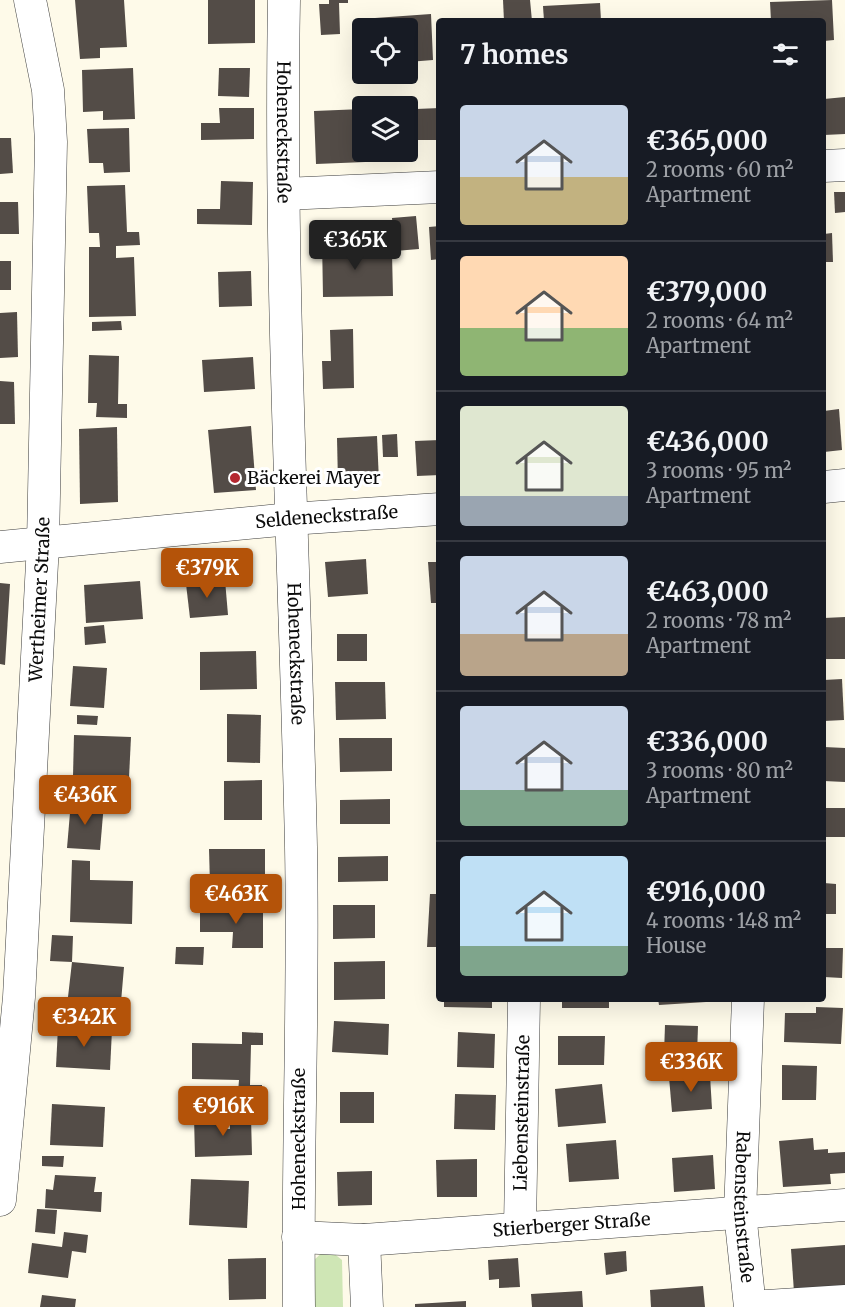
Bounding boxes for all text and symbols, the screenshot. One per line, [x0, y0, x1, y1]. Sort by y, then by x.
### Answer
map controls [352, 18, 418, 162]
button: locate [352, 18, 418, 84]
text: 7 homes [460, 38, 568, 71]
icon: filters [769, 38, 802, 71]
street label: Hoheneckstraße [272, 61, 296, 203]
button: layers [352, 96, 418, 162]
text: €365,000 [646, 124, 768, 157]
icon: home [508, 129, 580, 201]
text: 2 rooms · 60 m² [646, 157, 793, 182]
text: Apartment [646, 182, 751, 207]
pin: €365K [313, 220, 397, 271]
text: €365K [323, 227, 387, 252]
text: €379,000 [646, 275, 767, 308]
icon: home [508, 280, 580, 352]
text: 2 rooms · 64 m² [646, 308, 793, 333]
text: Apartment [646, 333, 751, 358]
text: €436,000 [646, 425, 769, 458]
icon: home [508, 430, 580, 502]
text: 3 rooms · 95 m² [646, 458, 791, 483]
place label: Bäckerei Mayer [247, 466, 381, 489]
marker: Bäckerei Mayer [228, 471, 242, 485]
text: Apartment [646, 483, 751, 508]
street label: Seldeneckstraße [254, 500, 399, 533]
street label: Wertheimer Straße [24, 517, 55, 683]
pin: €379K [165, 548, 249, 599]
text: €379K [175, 555, 239, 580]
text: €463,000 [646, 575, 769, 608]
icon: home [508, 580, 580, 652]
street label: Hoheneckstraße [282, 582, 310, 725]
text: 2 rooms · 78 m² [646, 608, 791, 633]
text: Apartment [646, 633, 751, 658]
text: €336,000 [646, 725, 768, 758]
icon: home [508, 730, 580, 802]
text: 3 rooms · 80 m² [646, 758, 793, 783]
pin: €436K [43, 775, 127, 826]
text: €436K [53, 782, 117, 807]
text: Apartment [646, 783, 751, 808]
pin: €463K [194, 874, 278, 925]
text: €916,000 [646, 875, 766, 908]
icon: home [508, 880, 580, 952]
text: €463K [204, 881, 268, 906]
text: 4 rooms · 148 m² [646, 908, 801, 933]
text: House [646, 933, 706, 958]
pin: €342K [42, 997, 126, 1048]
text: €342K [52, 1004, 116, 1029]
street label: Liebensteinstraße [509, 1035, 534, 1191]
pin: €336K [649, 1042, 733, 1093]
text: €336K [659, 1049, 723, 1074]
street label: Hoheneckstraße [287, 1068, 310, 1210]
pin: €916K [181, 1086, 265, 1137]
text: €916K [192, 1093, 254, 1118]
street label: Rabensteinstraße [729, 1130, 759, 1284]
street label: Stierberger Straße [492, 1207, 651, 1242]

